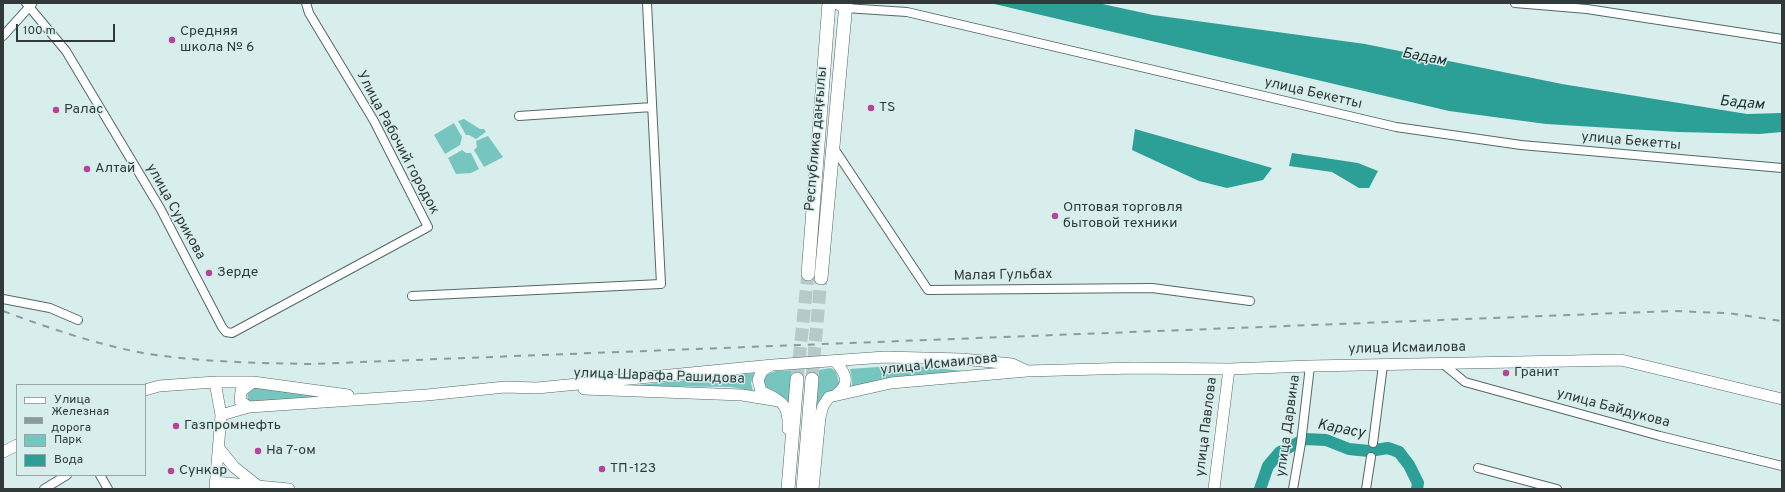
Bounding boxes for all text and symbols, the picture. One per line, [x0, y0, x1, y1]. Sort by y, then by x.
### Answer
scale bar [18, 16, 117, 42]
text: 100 m [23, 23, 56, 39]
place label: Средняя школа № 6 [180, 24, 254, 56]
marker: Средняя школа № 6 [167, 35, 177, 45]
water label: Бадам [1400, 45, 1448, 71]
street label: Республика даңғылы [802, 66, 832, 212]
street label: Улица Рабочий городок [352, 68, 442, 218]
street label: улица Бекетты [1262, 75, 1364, 113]
water label: Бадам [1719, 93, 1765, 115]
place label: TS [879, 100, 895, 116]
place label: Ралас [64, 102, 103, 118]
marker: TS [866, 103, 876, 113]
marker: Ралас [51, 105, 61, 115]
street label: улица Бекетты [1580, 129, 1682, 155]
place label: Алтай [95, 161, 135, 177]
street label: улица Сурикова [142, 161, 208, 263]
marker: Алтай [82, 164, 92, 174]
place label: Оптовая торговля бытовой техники [1063, 200, 1183, 232]
marker: Оптовая торговля бытовой техники [1050, 211, 1060, 221]
place label: Зерде [217, 265, 258, 281]
street label: Малая Гульбах [953, 267, 1053, 285]
marker: Зерде [204, 268, 214, 278]
street label: улица Исмаилова [1348, 340, 1466, 358]
street label: улица Исмаилова [880, 350, 998, 380]
place label: Гранит [1514, 365, 1559, 381]
street label: улица Шарафа Рашидова [573, 366, 745, 388]
marker: Гранит [1501, 368, 1511, 378]
street label: улица Дарвина [1274, 374, 1304, 478]
street label: улица Павлова [1193, 376, 1221, 478]
legend [16, 384, 146, 476]
street label: улица Байдукова [1555, 386, 1671, 432]
text: Улица [54, 392, 90, 408]
text: Железная дорога [51, 404, 109, 436]
water label: Карасу [1316, 417, 1366, 443]
place label: Газпромнефть [184, 418, 281, 434]
marker: Газпромнефть [171, 421, 181, 431]
text: Парк [54, 432, 82, 448]
place label: На 7-ом [266, 443, 316, 459]
marker: На 7-ом [253, 446, 263, 456]
text: Вода [54, 452, 83, 468]
place label: ТП-123 [610, 461, 656, 477]
place label: Сункар [179, 463, 227, 479]
marker: ТП-123 [597, 464, 607, 474]
marker: Сункар [166, 466, 176, 476]

